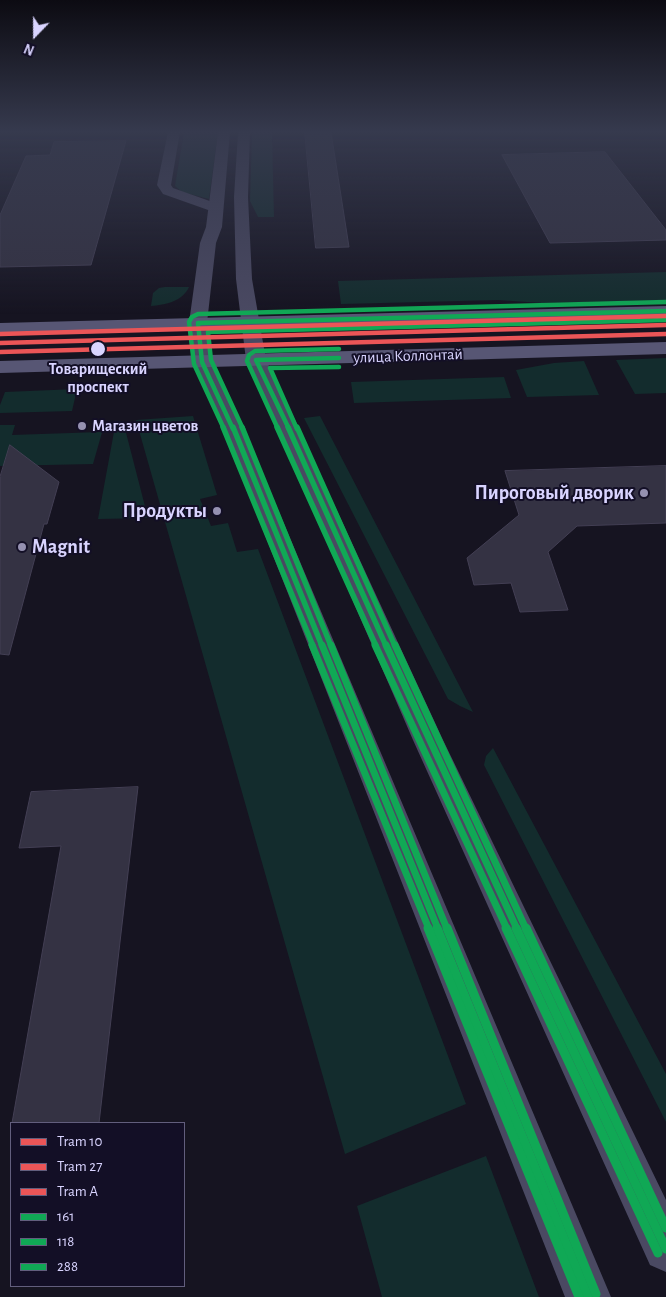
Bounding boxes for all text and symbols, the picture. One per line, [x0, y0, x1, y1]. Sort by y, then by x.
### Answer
north arrow [10, 10, 60, 60]
text: N [22, 41, 37, 57]
marker: Товарищеский проспект [89, 340, 107, 358]
street label: улица Коллонтай [353, 344, 463, 368]
place label: Товарищеский проспект [49, 359, 147, 397]
place label: Магазин цветов [92, 416, 198, 436]
marker: Магазин цветов [76, 420, 88, 432]
place label: Пироговый дворик [474, 481, 634, 505]
marker: Пироговый дворик [638, 487, 650, 499]
place label: Продукты [123, 499, 207, 523]
marker: Продукты [211, 505, 223, 517]
place label: Magnit [32, 535, 90, 559]
marker: Magnit [16, 541, 28, 553]
legend [10, 1122, 185, 1287]
text: Tram 10 [57, 1134, 102, 1149]
text: Tram 27 [57, 1159, 102, 1174]
text: Tram А [57, 1184, 98, 1199]
text: 161 [57, 1209, 74, 1224]
text: 118 [57, 1234, 74, 1249]
text: 288 [57, 1259, 78, 1274]

